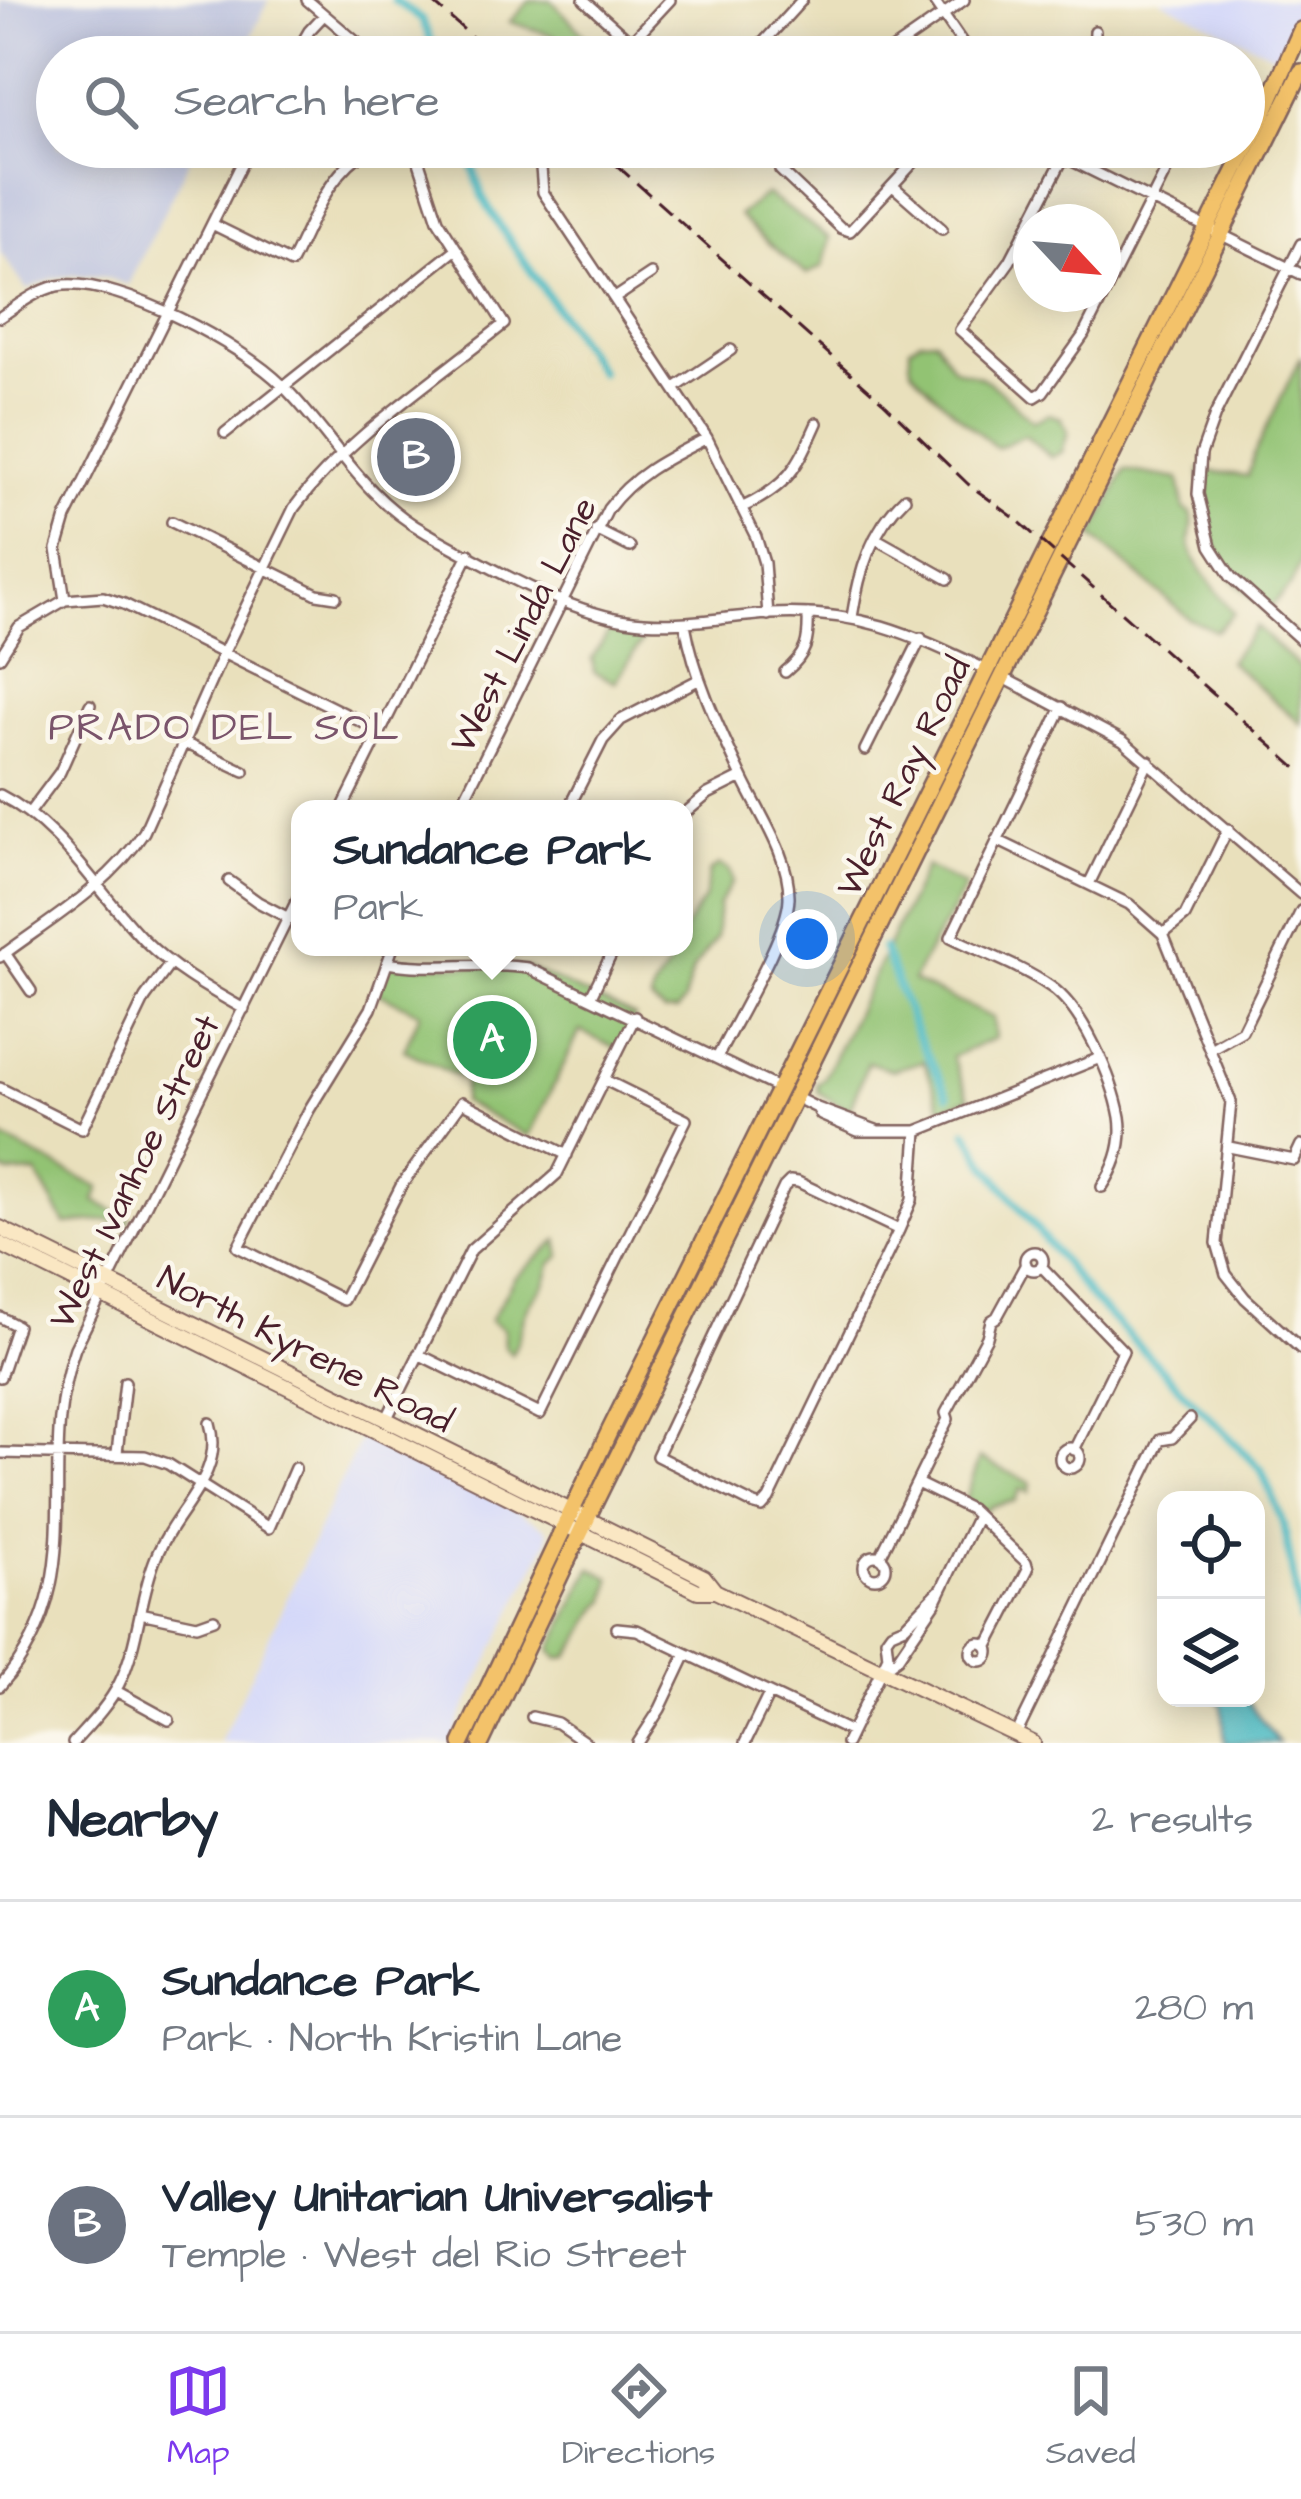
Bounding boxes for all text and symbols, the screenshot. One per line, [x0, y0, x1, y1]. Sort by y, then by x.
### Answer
search box [36, 36, 1265, 168]
icon: search [78, 69, 144, 135]
text: Search here [174, 71, 440, 133]
north arrow [1013, 204, 1121, 312]
pin: B [377, 412, 455, 502]
street label: West Linda Lane [438, 489, 611, 762]
street label: West Ray Road [824, 649, 984, 906]
district label: PRADO DEL SOL [49, 702, 401, 756]
popup [291, 800, 693, 956]
text: Sundance Park [333, 820, 651, 882]
text: Park [333, 882, 423, 936]
your location [777, 909, 837, 969]
pin: A [453, 995, 531, 1085]
street label: West Ivanhoe Street [37, 1006, 234, 1338]
street label: North Kyrene Road [149, 1254, 461, 1447]
map controls [1157, 1491, 1265, 1707]
button: locate [1157, 1491, 1265, 1599]
button: layers [1157, 1599, 1265, 1707]
text: Nearby [48, 1786, 218, 1857]
text: 2 results [1092, 1794, 1253, 1848]
text: Sundance Park [162, 1951, 480, 2013]
text: A [75, 1982, 99, 2036]
text: 280 m [1135, 1982, 1253, 2036]
text: Park · North Kristin Lane [162, 2013, 622, 2067]
text: Valley Unitarian Universalist [162, 2167, 712, 2229]
text: B [73, 2198, 101, 2252]
text: 530 m [1135, 2198, 1253, 2252]
text: Temple · West del Rio Street [162, 2229, 687, 2283]
tab: Map [165, 2358, 231, 2476]
tab: Directions [562, 2358, 715, 2476]
tab: Saved [1046, 2358, 1136, 2476]

